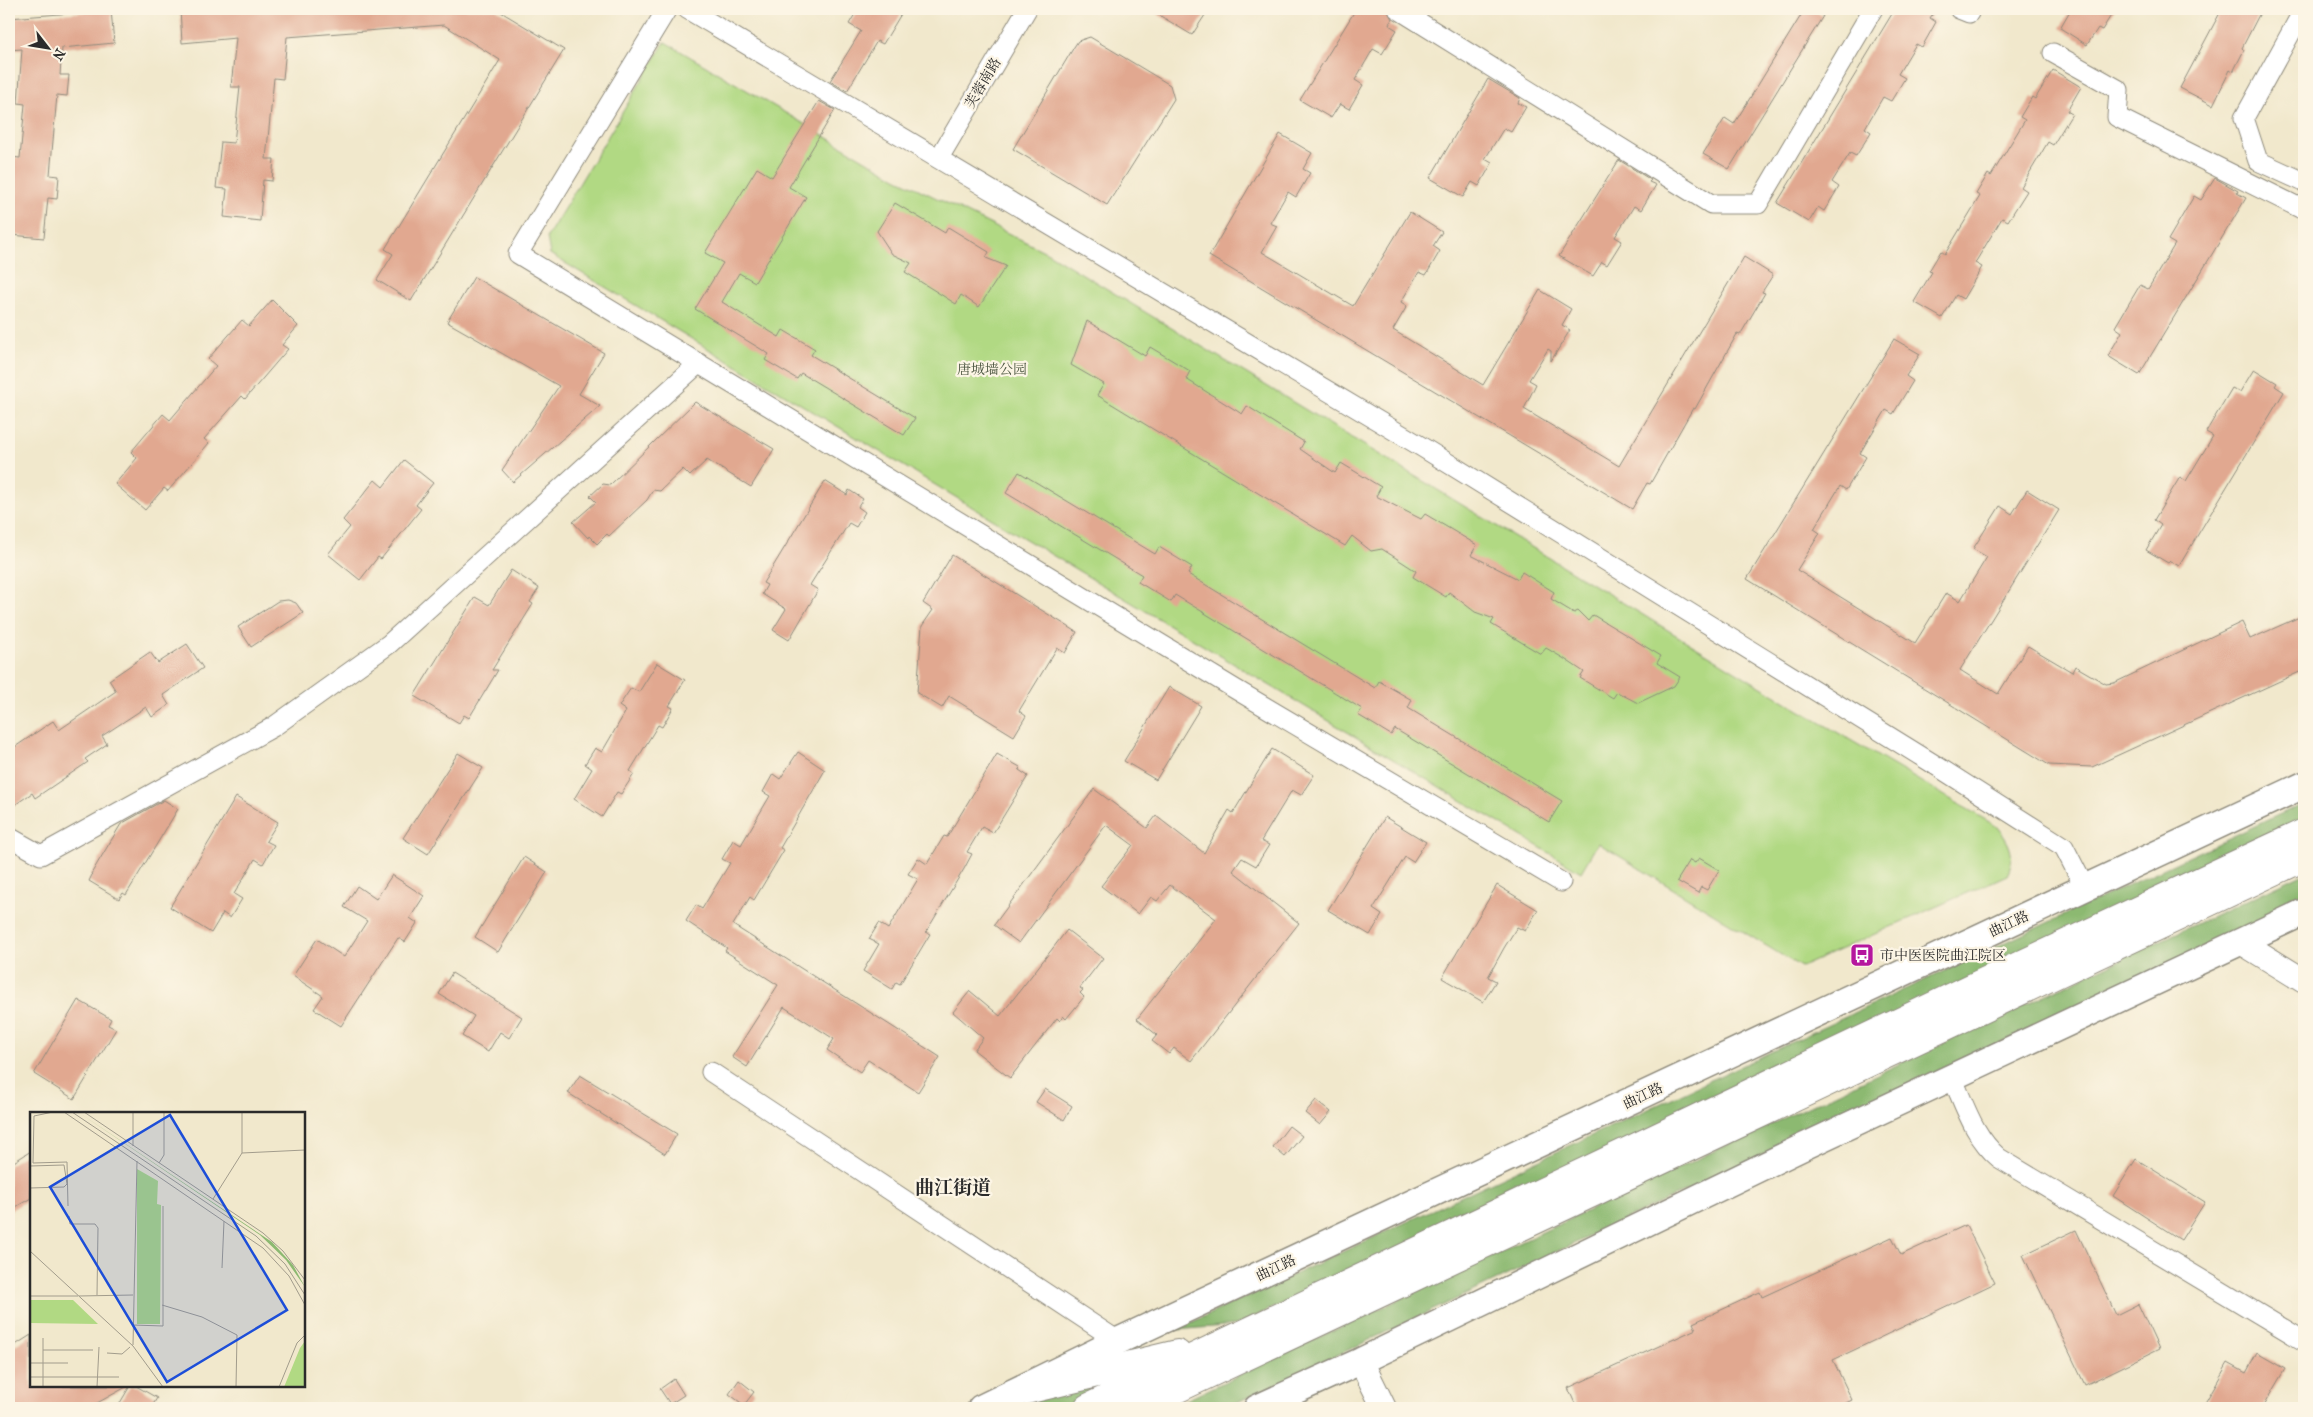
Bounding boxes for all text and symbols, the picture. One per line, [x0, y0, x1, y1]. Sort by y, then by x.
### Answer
north arrow [22, 22, 72, 72]
text: N [48, 46, 69, 64]
street label: 芙蓉南路 [961, 55, 1005, 111]
park label: 唐城墙公园 [957, 361, 1027, 378]
street label: 曲江路 [1986, 907, 2032, 941]
bus stop icon: 市中医医院曲江院区 [1849, 942, 1875, 968]
place label: 市中医医院曲江院区 [1880, 947, 2006, 964]
street label: 曲江路 [1620, 1079, 1666, 1113]
inset map [30, 1112, 305, 1387]
district label: 曲江街道 [915, 1177, 991, 1199]
street label: 曲江路 [1253, 1251, 1299, 1285]

